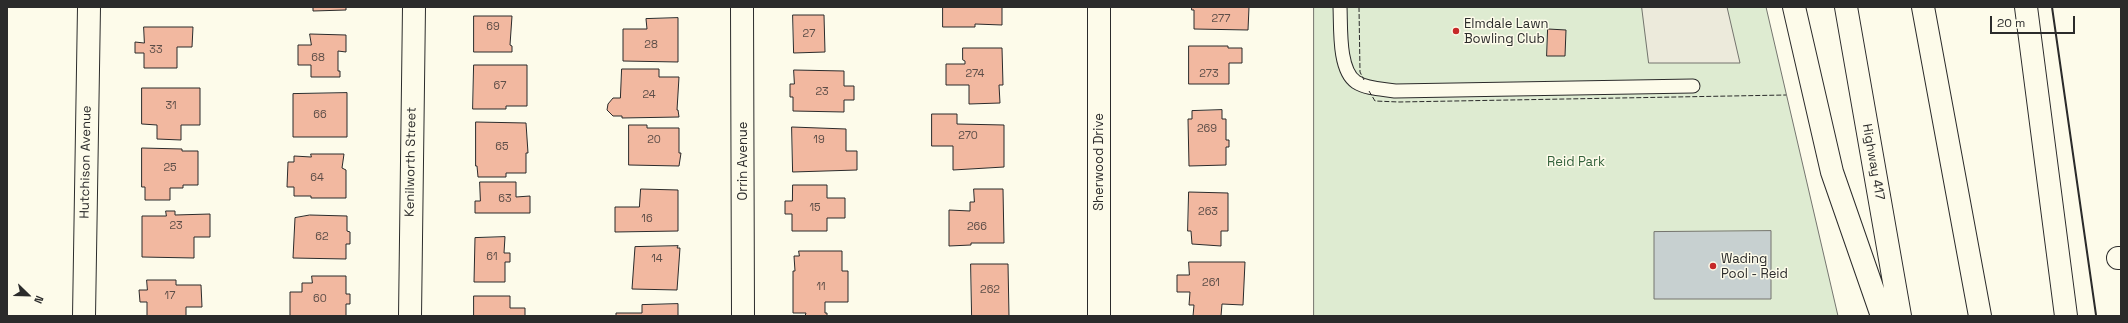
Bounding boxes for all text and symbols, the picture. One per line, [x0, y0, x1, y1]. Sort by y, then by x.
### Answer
scale bar [1992, 8, 2077, 34]
house number: 277 [1212, 12, 1230, 26]
text: 20 m [1997, 15, 2025, 31]
place label: Elmdale Lawn Bowling Club [1464, 16, 1549, 47]
house number: 69 [486, 20, 500, 34]
marker: Elmdale Lawn Bowling Club [1451, 26, 1461, 36]
house number: 27 [803, 27, 815, 41]
house number: 28 [644, 38, 658, 52]
house number: 33 [149, 43, 163, 57]
house number: 68 [311, 51, 325, 65]
house number: 274 [966, 67, 984, 81]
house number: 273 [1199, 67, 1219, 81]
house number: 67 [494, 79, 506, 93]
house number: 23 [815, 85, 829, 99]
house number: 24 [642, 88, 656, 102]
house number: 31 [165, 99, 177, 113]
street label: Hutchison Avenue [77, 105, 95, 219]
street label: Kenilworth Street [402, 107, 420, 217]
house number: 66 [313, 108, 327, 122]
street label: Sherwood Drive [1091, 113, 1107, 211]
street label: Orrin Avenue [735, 122, 751, 200]
house number: 269 [1197, 122, 1217, 136]
street label: Highway 417 [1859, 123, 1887, 201]
house number: 270 [958, 129, 978, 143]
house number: 20 [647, 133, 661, 147]
house number: 19 [813, 133, 825, 147]
house number: 65 [495, 140, 509, 154]
park label: Reid Park [1547, 154, 1605, 170]
house number: 25 [163, 161, 177, 175]
house number: 64 [310, 171, 324, 185]
house number: 63 [498, 192, 512, 206]
house number: 15 [809, 201, 821, 215]
house number: 263 [1198, 205, 1218, 219]
house number: 16 [641, 212, 653, 226]
house number: 23 [169, 219, 183, 233]
house number: 266 [967, 220, 987, 234]
house number: 62 [315, 230, 329, 244]
house number: 61 [486, 250, 498, 264]
place label: Wading Pool - Reid [1721, 251, 1788, 282]
house number: 14 [651, 252, 663, 266]
marker: Wading Pool - Reid [1708, 261, 1718, 271]
north arrow [8, 275, 48, 315]
house number: 261 [1202, 276, 1220, 290]
house number: 11 [816, 280, 826, 294]
house number: 262 [980, 283, 1000, 297]
house number: 17 [165, 289, 175, 303]
house number: 60 [313, 292, 327, 306]
text: N [31, 294, 47, 306]

